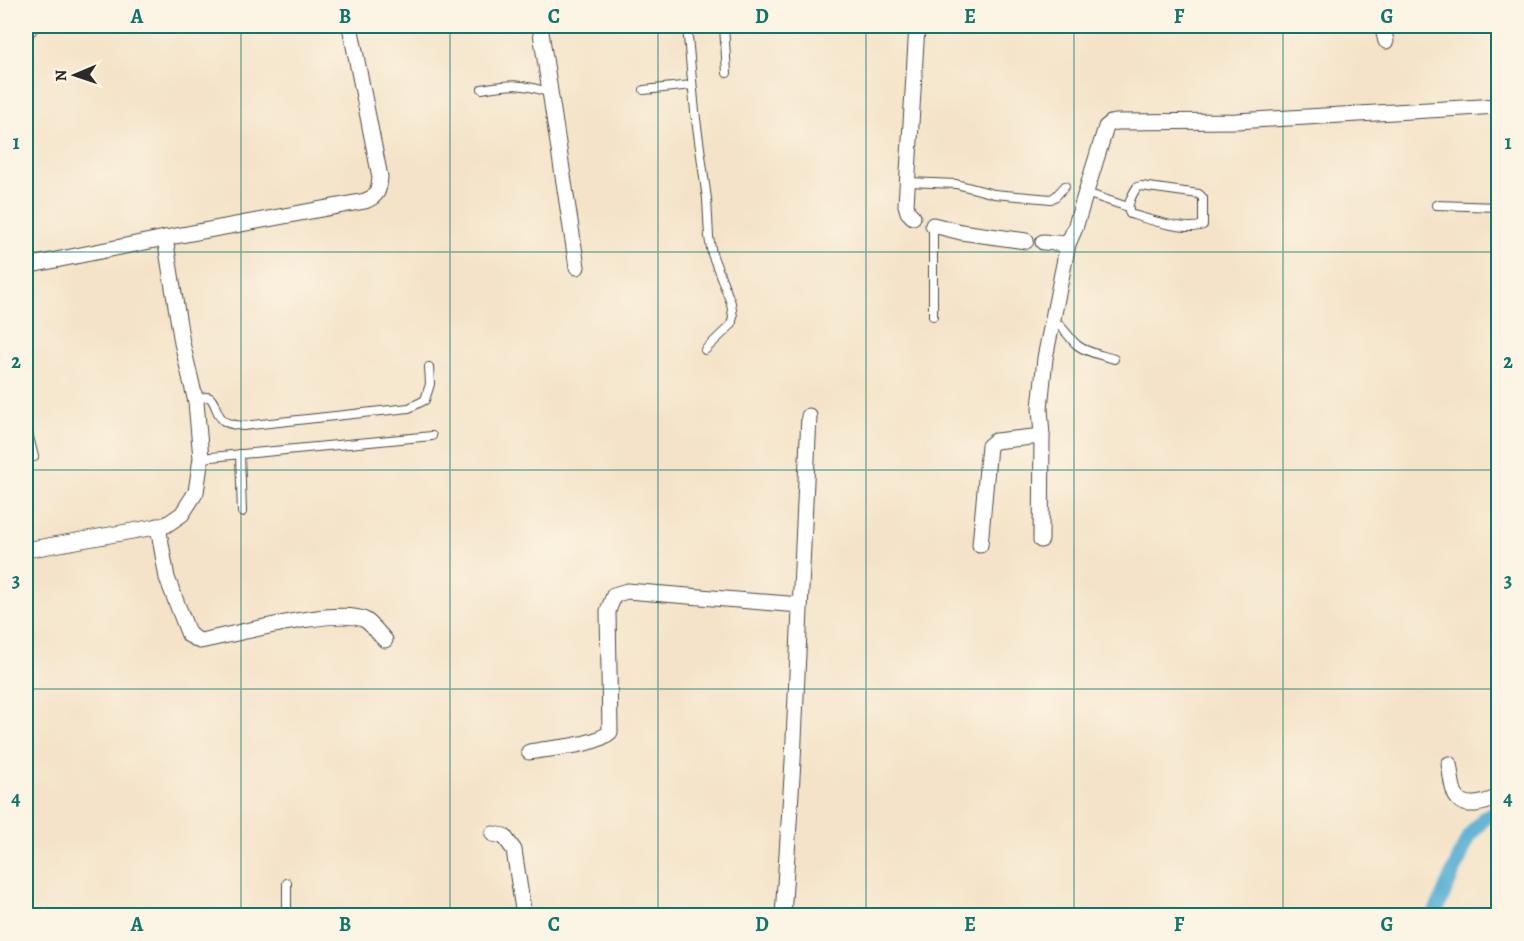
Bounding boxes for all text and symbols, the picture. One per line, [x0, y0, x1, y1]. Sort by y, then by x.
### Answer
text: A [130, 3, 144, 30]
text: B [339, 3, 351, 30]
text: C [548, 3, 560, 30]
text: D [755, 3, 769, 30]
text: E [964, 3, 976, 30]
text: F [1174, 3, 1185, 30]
text: G [1380, 3, 1394, 30]
north arrow [45, 45, 105, 105]
text: N [50, 69, 72, 82]
text: 1 [12, 129, 20, 156]
text: 1 [1504, 129, 1512, 156]
text: 2 [11, 348, 21, 375]
text: 2 [1503, 348, 1513, 375]
text: 3 [12, 567, 20, 594]
text: 3 [1504, 567, 1512, 594]
text: 4 [11, 785, 21, 812]
text: 4 [1503, 785, 1513, 812]
text: A [130, 911, 144, 938]
text: B [339, 911, 351, 938]
text: C [548, 911, 560, 938]
text: D [755, 911, 769, 938]
text: E [964, 911, 976, 938]
text: F [1174, 911, 1185, 938]
text: G [1380, 911, 1394, 938]

